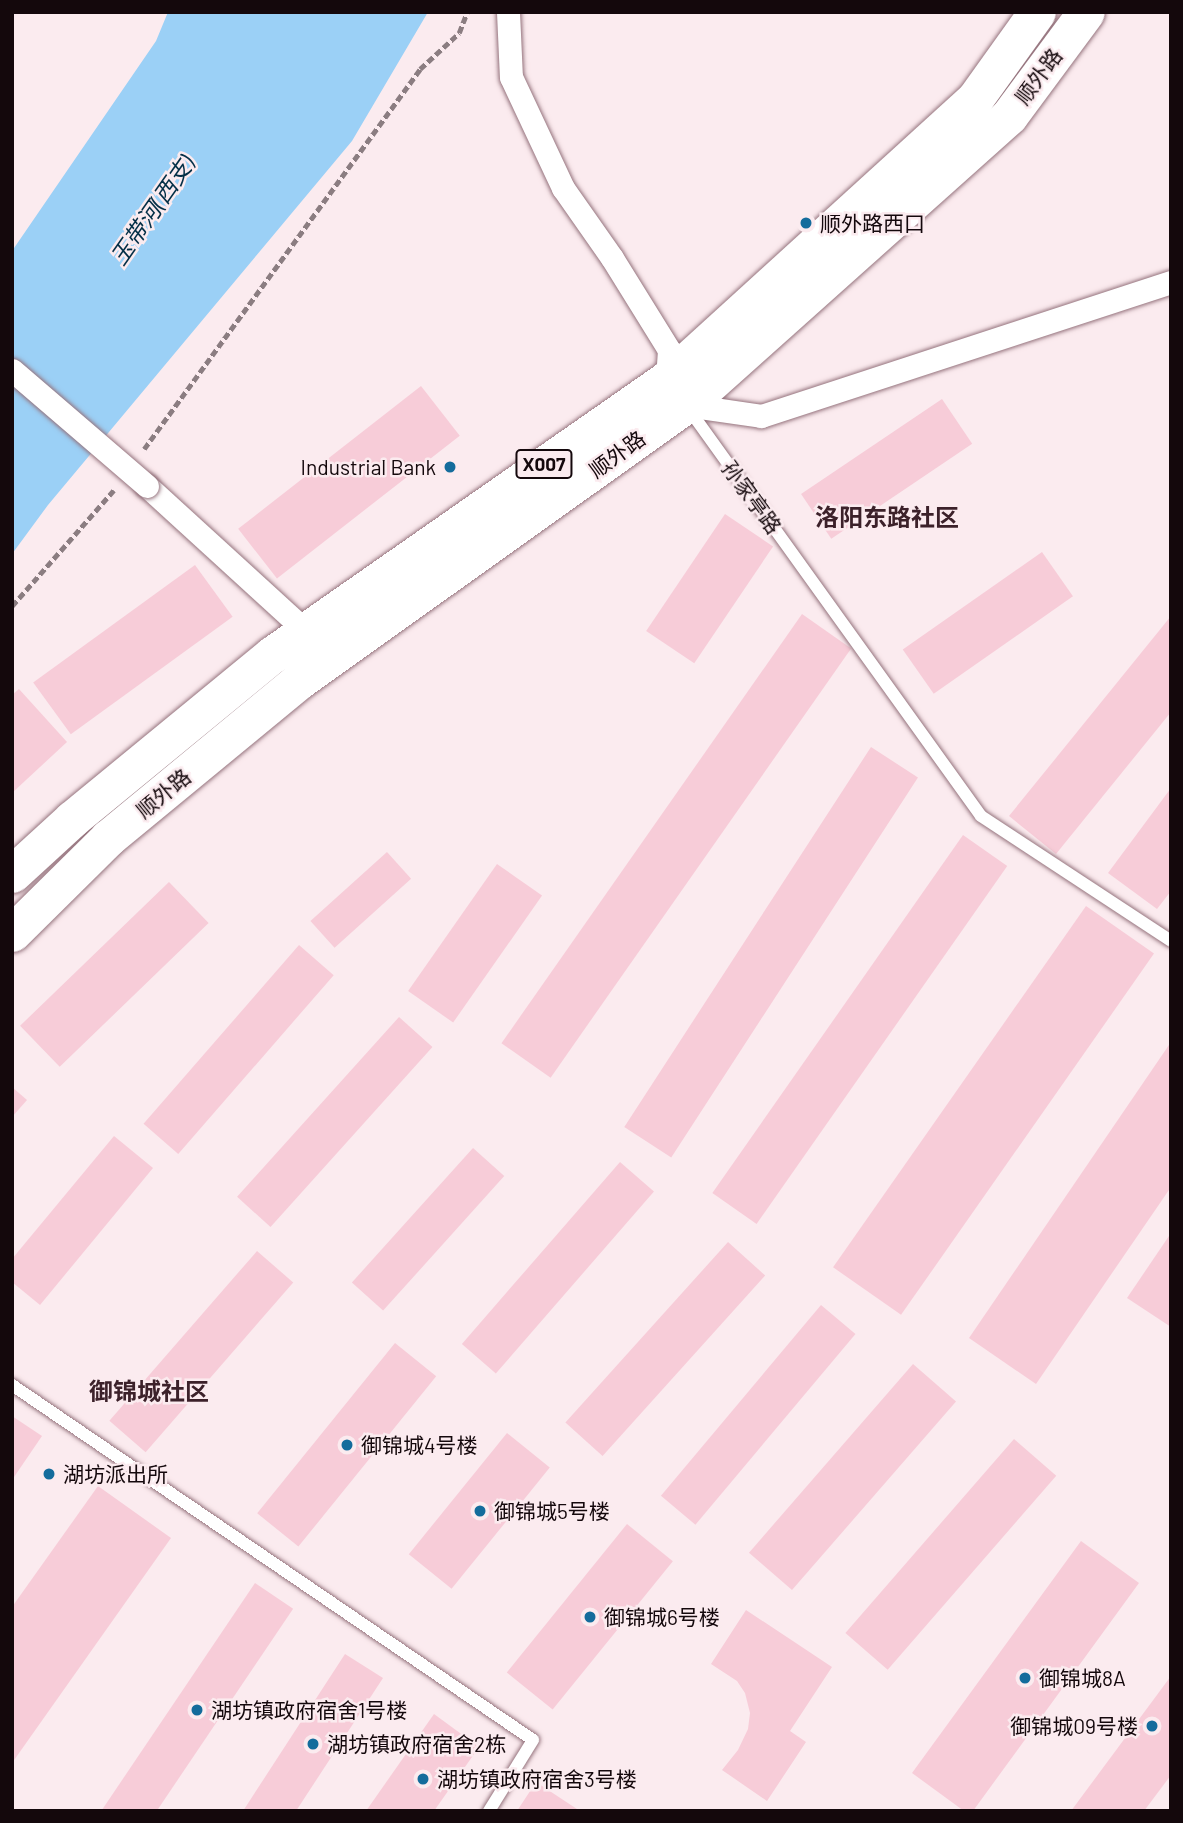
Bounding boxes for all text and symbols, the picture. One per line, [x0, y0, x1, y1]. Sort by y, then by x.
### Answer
street label: 顺外路 [1009, 43, 1067, 109]
water label: 玉带河(西支) [104, 150, 200, 270]
place label: 顺外路西口 [820, 210, 925, 236]
marker: 顺外路西口 [798, 215, 814, 231]
street label: 顺外路 [584, 425, 650, 483]
road number: X007 [514, 449, 574, 480]
place label: Industrial Bank [301, 454, 436, 480]
street label: 孙家亭路 [717, 456, 787, 538]
marker: Industrial Bank [442, 459, 458, 475]
district label: 洛阳东路社区 [815, 503, 959, 531]
street label: 顺外路 [131, 763, 195, 823]
district label: 御锦城社区 [89, 1377, 209, 1405]
place label: 御锦城4号楼 [361, 1432, 478, 1458]
marker: 御锦城4号楼 [339, 1437, 355, 1453]
place label: 湖坊派出所 [63, 1461, 168, 1487]
marker: 湖坊派出所 [41, 1466, 57, 1482]
place label: 御锦城5号楼 [494, 1498, 610, 1524]
marker: 御锦城5号楼 [472, 1503, 488, 1519]
place label: 御锦城6号楼 [604, 1604, 720, 1630]
marker: 御锦城6号楼 [582, 1609, 598, 1625]
place label: 御锦城8A [1039, 1665, 1126, 1691]
marker: 御锦城8A [1017, 1670, 1033, 1686]
place label: 湖坊镇政府宿舍1号楼 [211, 1697, 407, 1723]
marker: 湖坊镇政府宿舍1号楼 [189, 1702, 205, 1718]
place label: 御锦城09号楼 [1010, 1713, 1138, 1739]
marker: 御锦城09号楼 [1144, 1718, 1160, 1734]
place label: 湖坊镇政府宿舍2栋 [327, 1731, 506, 1757]
marker: 湖坊镇政府宿舍2栋 [305, 1736, 321, 1752]
place label: 湖坊镇政府宿舍3号楼 [437, 1766, 637, 1792]
marker: 湖坊镇政府宿舍3号楼 [415, 1771, 431, 1787]

